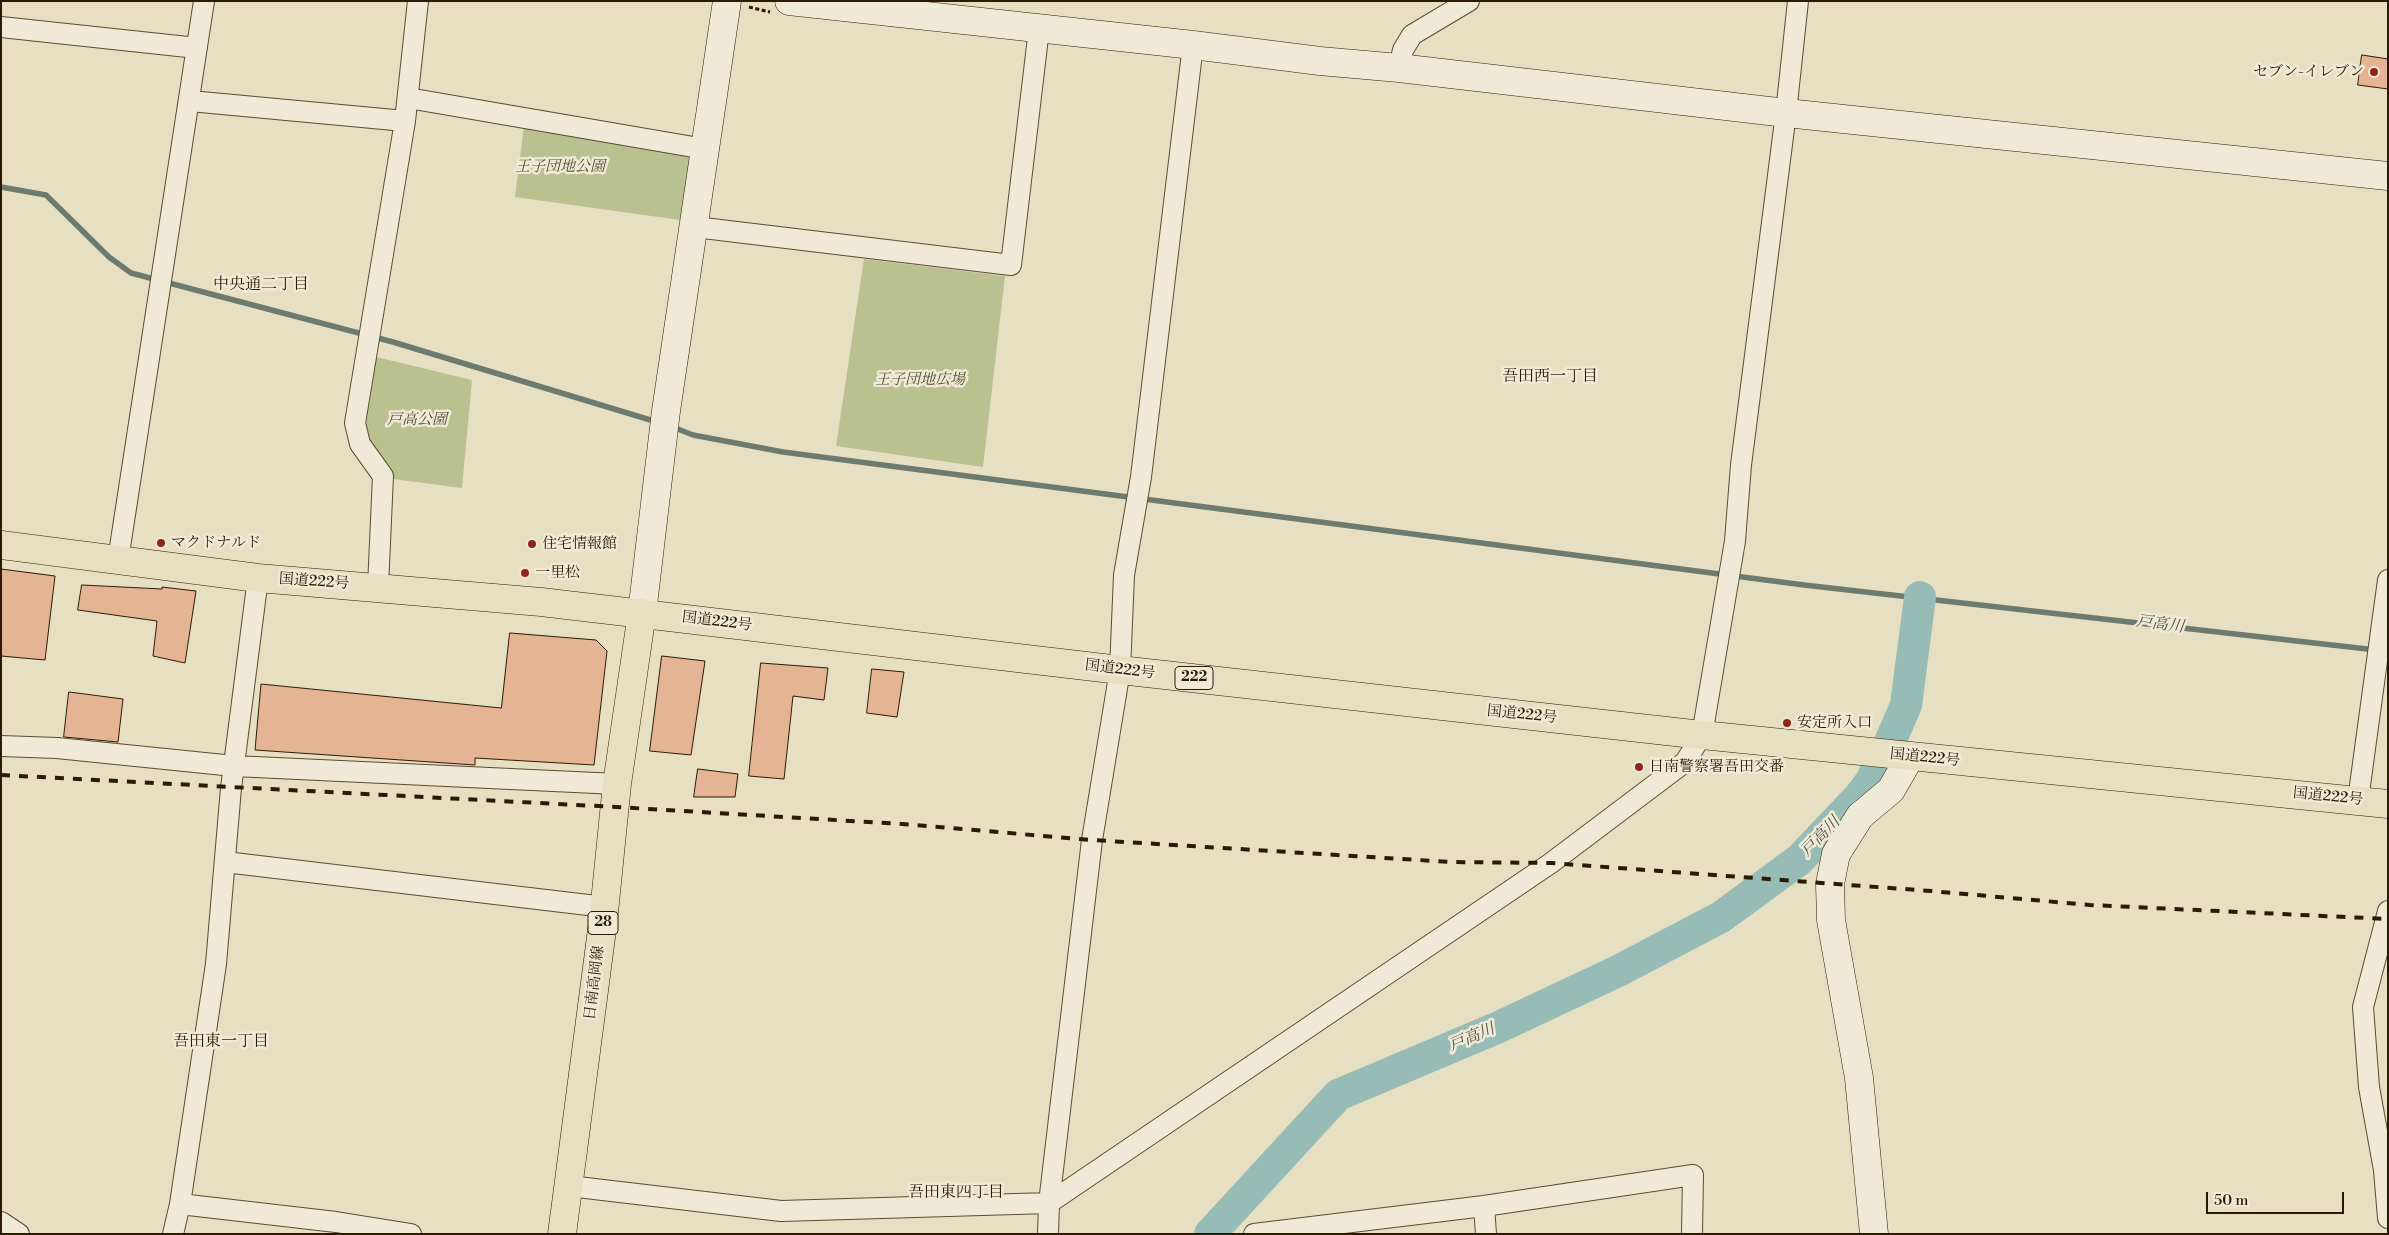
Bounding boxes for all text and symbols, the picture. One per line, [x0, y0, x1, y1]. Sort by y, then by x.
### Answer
place label: セブン-イレブン [2253, 63, 2364, 81]
marker: セブン-イレブン [2368, 66, 2380, 78]
park label: 王子団地公園 [515, 158, 605, 176]
district label: 中央通二丁目 [213, 275, 309, 295]
district label: 吾田西一丁目 [1502, 367, 1598, 387]
park label: 王子団地広場 [875, 371, 965, 389]
park label: 戸高公園 [387, 411, 447, 429]
place label: マクドナルド [171, 534, 261, 552]
place label: 住宅情報館 [542, 535, 617, 553]
marker: マクドナルド [155, 537, 167, 549]
marker: 住宅情報館 [526, 538, 538, 550]
place label: 一里松 [535, 564, 580, 582]
marker: 一里松 [519, 567, 531, 579]
street label: 国道222号 [278, 571, 350, 593]
street label: 国道222号 [681, 609, 753, 635]
water label: 戸高川 [2135, 613, 2185, 637]
street label: 国道222号 [1084, 657, 1156, 683]
road number: 222 [1175, 666, 1213, 690]
street label: 国道222号 [1486, 702, 1558, 728]
place label: 安定所入口 [1797, 714, 1872, 732]
marker: 安定所入口 [1781, 717, 1793, 729]
street label: 国道222号 [1889, 745, 1961, 771]
place label: 日南警察署吾田交番 [1649, 758, 1784, 776]
marker: 日南警察署吾田交番 [1633, 761, 1645, 773]
street label: 国道222号 [2292, 784, 2364, 810]
water label: 戸高川 [1797, 813, 1845, 861]
road number: 28 [588, 911, 618, 934]
street label: 日南高岡線 [581, 945, 609, 1021]
water label: 戸高川 [1446, 1020, 1498, 1056]
district label: 吾田東一丁目 [173, 1032, 269, 1052]
scale bar [2209, 1182, 2346, 1214]
district label: 吾田東四丁目 [908, 1183, 1004, 1203]
text: 50 m [2214, 1191, 2248, 1210]

